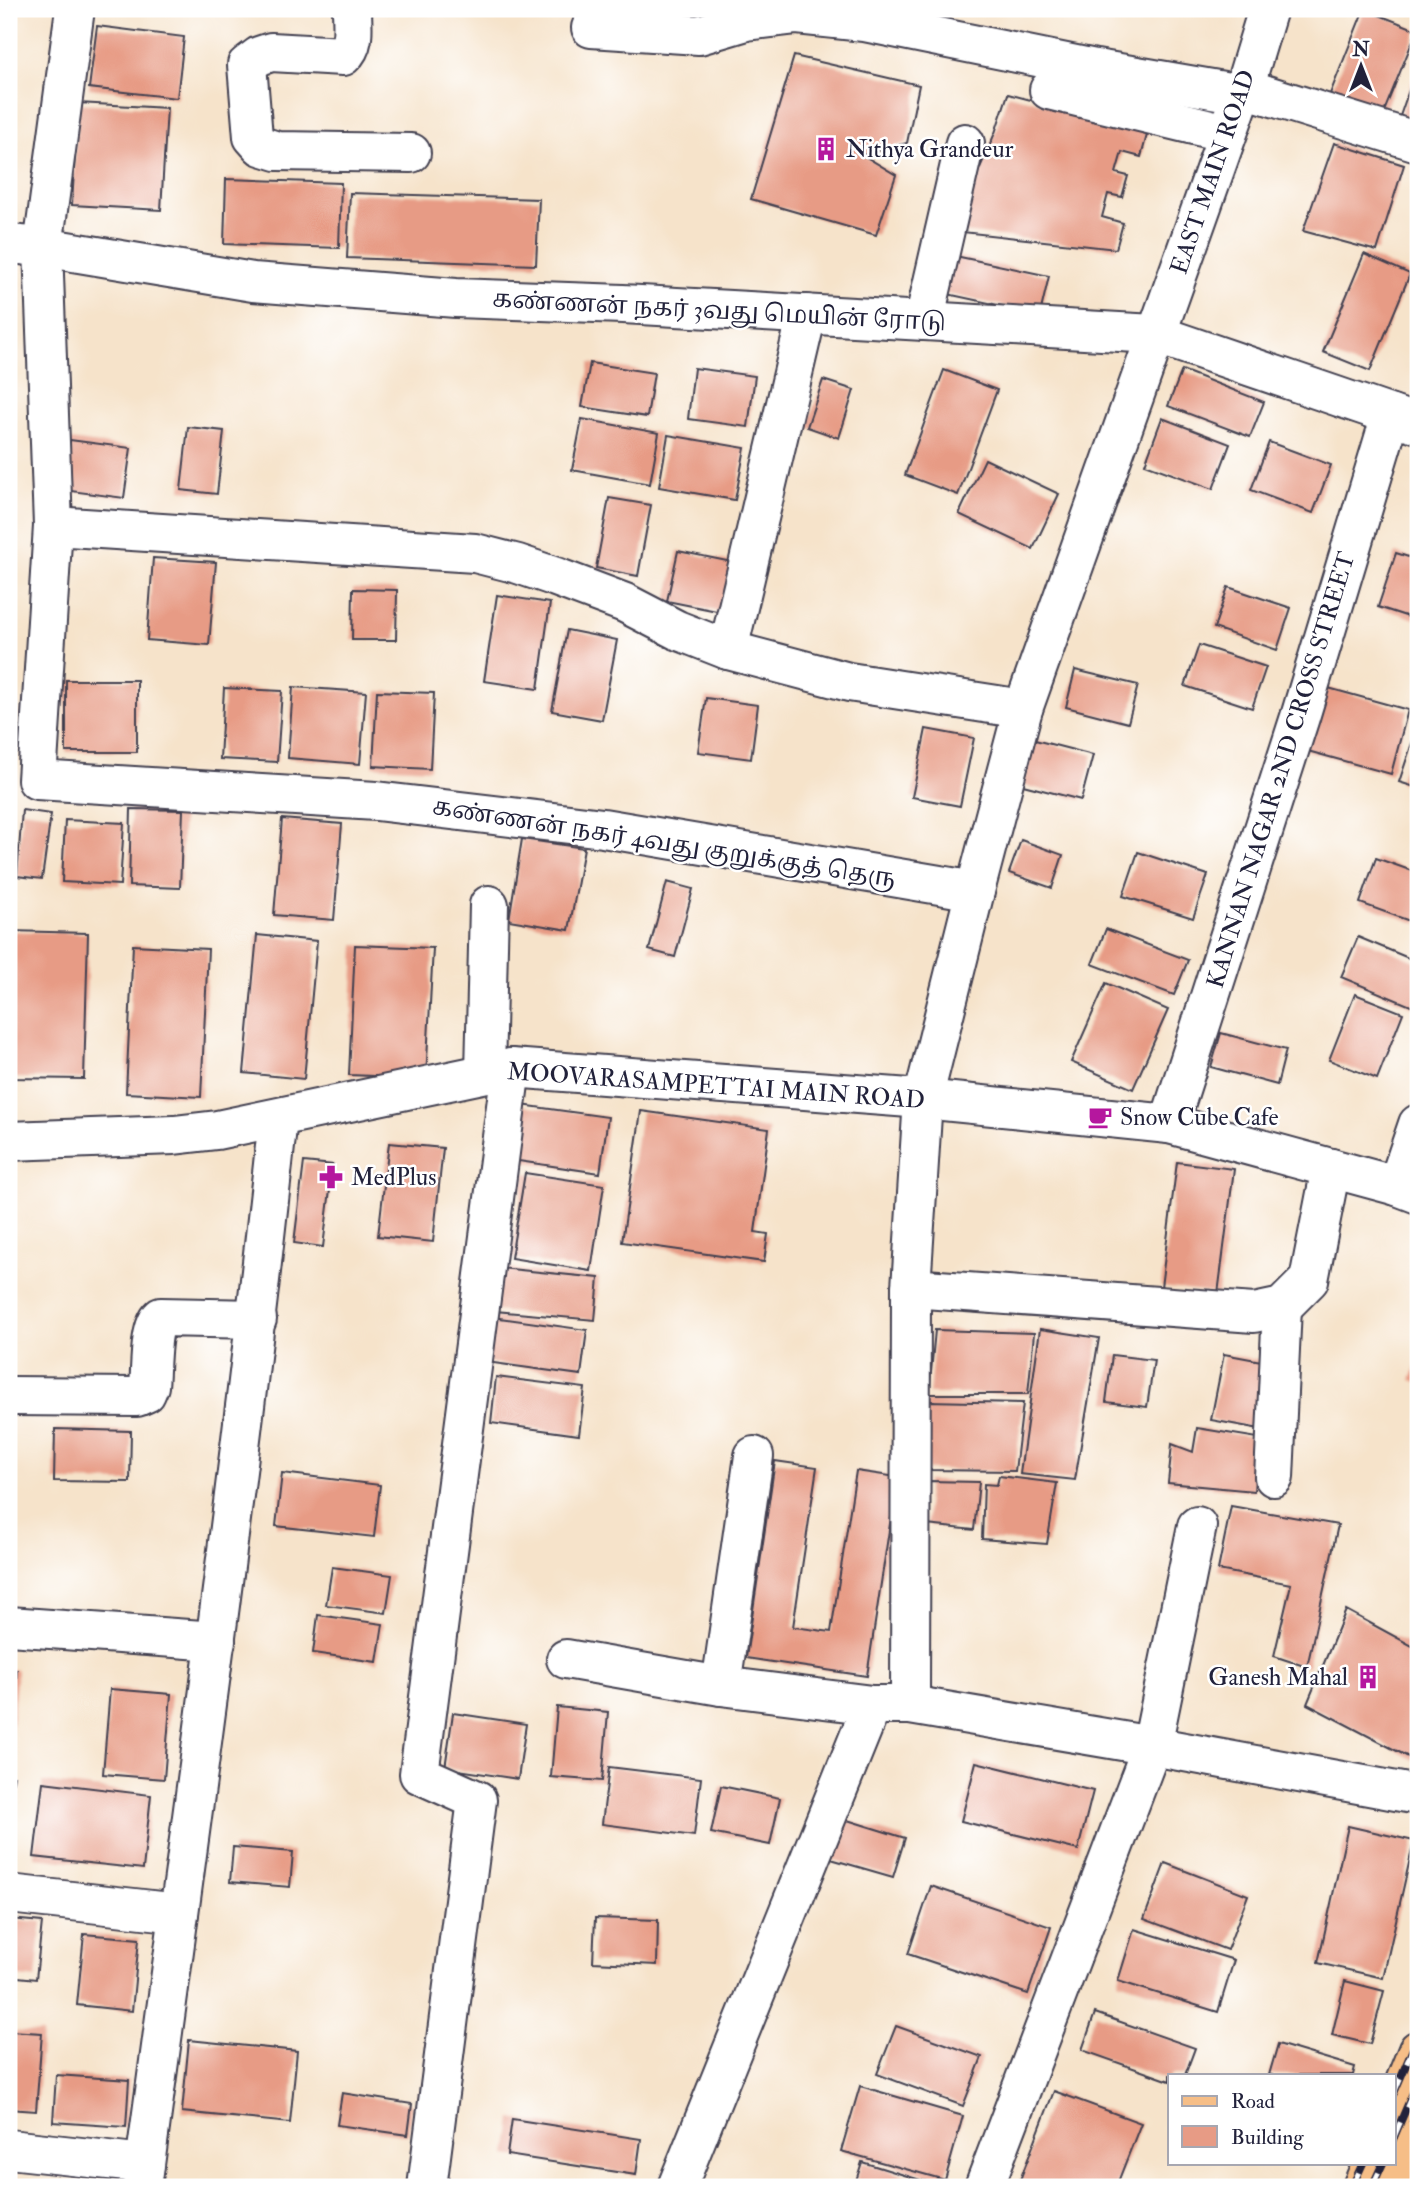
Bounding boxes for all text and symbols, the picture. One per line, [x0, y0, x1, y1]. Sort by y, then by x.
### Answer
north arrow [1326, 32, 1396, 102]
text: N [1351, 38, 1370, 62]
street label: EAST MAIN ROAD [1163, 66, 1263, 278]
place label: Nithya Grandeur [846, 134, 1014, 165]
building icon: Nithya Grandeur [812, 135, 840, 163]
street label: கண்ணன் நகர் 3வது மெயின் ரோடு [491, 284, 947, 339]
street label: KANNAN NAGAR 2ND CROSS STREET [1200, 548, 1362, 992]
street label: கண்ணன் நகர் 4வது குறுக்குத் தெரு [430, 791, 898, 896]
street label: MOOVARASAMPETTAI MAIN ROAD [506, 1056, 926, 1116]
place label: Snow Cube Cafe [1120, 1102, 1279, 1133]
cafe icon: Snow Cube Cafe [1086, 1103, 1114, 1131]
place label: MedPlus [351, 1162, 436, 1193]
pharmacy icon: MedPlus [317, 1163, 345, 1191]
place label: Ganesh Mahal [1208, 1662, 1348, 1693]
building icon: Ganesh Mahal [1354, 1663, 1382, 1691]
legend [1168, 2074, 1396, 2164]
text: Road [1231, 2088, 1276, 2115]
text: Building [1231, 2124, 1304, 2151]

